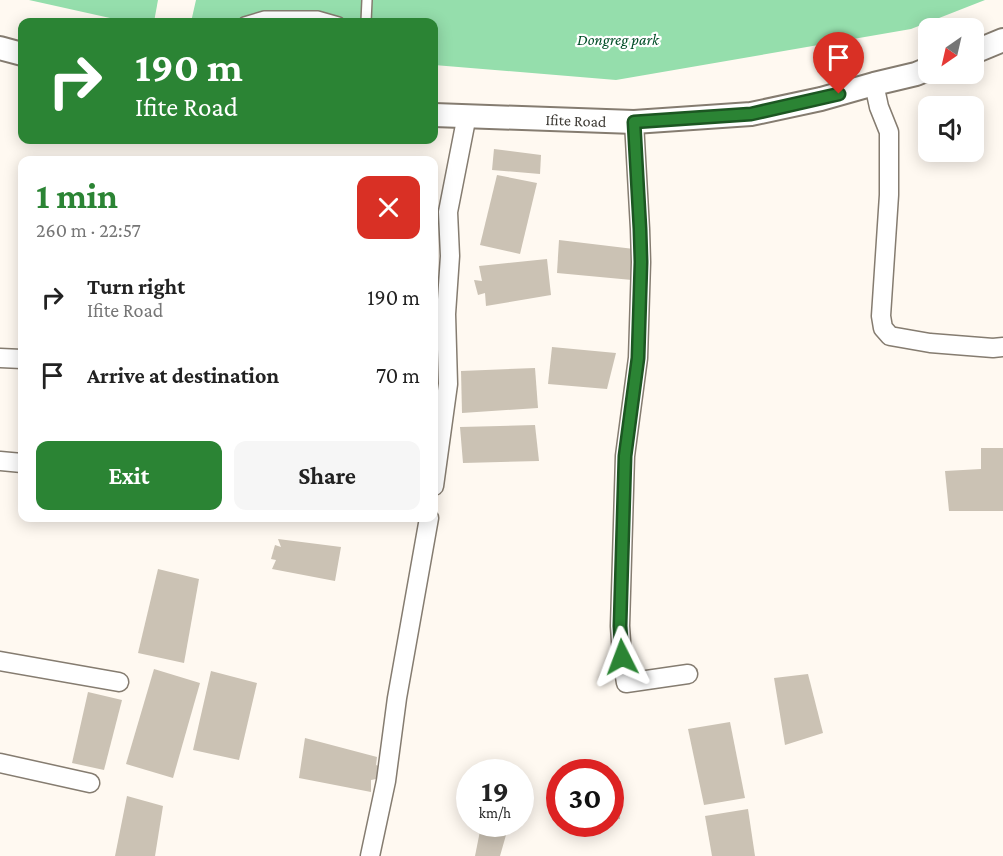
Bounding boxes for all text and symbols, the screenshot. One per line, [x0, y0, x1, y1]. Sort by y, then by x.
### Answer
north arrow [918, 18, 984, 84]
map controls [918, 18, 984, 162]
park label: Dongreg park [577, 31, 660, 49]
pin [813, 32, 864, 94]
icon: arrive [822, 41, 855, 74]
icon: right [36, 42, 114, 120]
text: 190 m [135, 43, 243, 90]
text: Ifite Road [135, 92, 238, 122]
button: sound [918, 96, 984, 162]
street label: Ifite Road [545, 111, 607, 130]
text: 1 min [36, 176, 118, 216]
button: close [357, 176, 420, 239]
text: 260 m · 22:57 [36, 219, 141, 241]
text: Turn right [87, 274, 185, 299]
icon: right [36, 281, 69, 314]
text: 190 m [367, 285, 420, 310]
text: Ifite Road [87, 299, 163, 321]
icon: arrive [36, 359, 69, 392]
text: Arrive at destination [87, 363, 279, 388]
text: 70 m [376, 363, 420, 388]
button: Exit [36, 441, 222, 510]
button: Share [234, 441, 420, 510]
position arrow [590, 625, 654, 689]
speed limit sign: 30 [546, 759, 624, 837]
text: 19 [481, 774, 509, 807]
text: km/h [479, 805, 511, 821]

